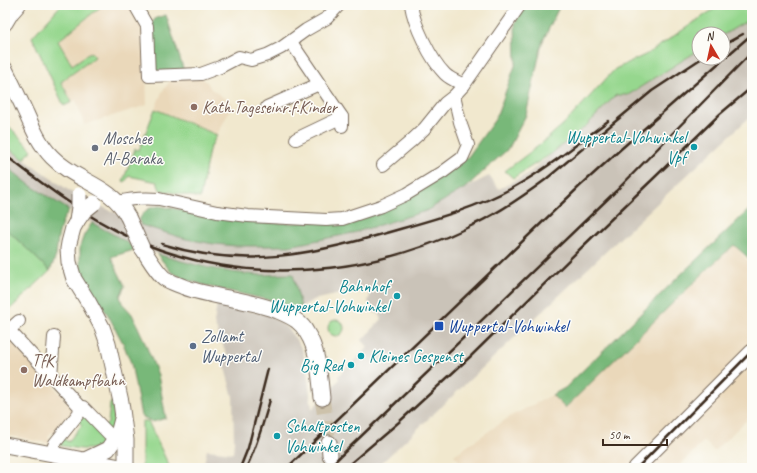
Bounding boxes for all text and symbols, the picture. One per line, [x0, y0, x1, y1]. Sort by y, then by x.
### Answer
north arrow [691, 26, 731, 66]
text: N [705, 28, 716, 44]
place label: Kath.Tageseinr.f.Kinder [202, 97, 339, 118]
marker: Kath.Tageseinr.f.Kinder [189, 102, 199, 112]
place label: Wuppertal-Vohwinkel Vpf [566, 127, 690, 168]
place label: Moschee Al-Baraka [103, 128, 164, 169]
marker: Wuppertal-Vohwinkel Vpf [689, 142, 699, 152]
marker: Moschee Al-Baraka [90, 143, 100, 153]
place label: Bahnhof Wuppertal-Vohwinkel [269, 276, 393, 317]
marker: Bahnhof Wuppertal-Vohwinkel [392, 291, 402, 301]
place label: Wuppertal-Vohwinkel [448, 316, 571, 337]
marker: Wuppertal-Vohwinkel [433, 320, 445, 332]
place label: Zollamt Wuppertal [201, 326, 263, 367]
marker: Zollamt Wuppertal [188, 341, 198, 351]
place label: Kleines Gespenst [369, 346, 465, 367]
place label: TfK Waldkampfbahn [32, 350, 126, 391]
marker: Kleines Gespenst [356, 351, 366, 361]
place label: Big Red [300, 355, 346, 376]
marker: Big Red [346, 360, 356, 370]
marker: TfK Waldkampfbahn [19, 365, 29, 375]
place label: Schaltposten Vohwinkel [285, 416, 360, 457]
scale bar [603, 421, 667, 447]
text: 50 m [609, 427, 631, 443]
marker: Schaltposten Vohwinkel [272, 431, 282, 441]

